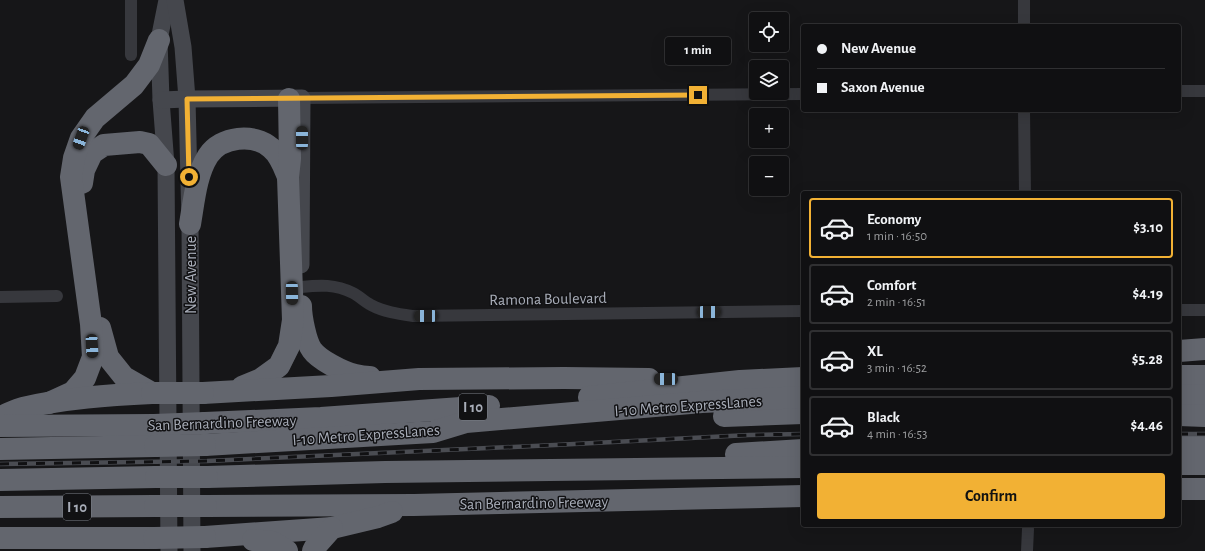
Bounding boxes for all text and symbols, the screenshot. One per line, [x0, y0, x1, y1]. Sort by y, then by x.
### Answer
map controls [749, 12, 789, 196]
button: locate [749, 12, 789, 52]
callout: 1 min [665, 37, 731, 65]
text: New Avenue [841, 41, 916, 56]
text: 1 min [684, 44, 712, 57]
button: layers [749, 60, 789, 100]
text: Saxon Avenue [841, 80, 925, 95]
route end [689, 86, 707, 104]
button: + [749, 108, 789, 148]
car [71, 125, 91, 151]
car [296, 126, 308, 150]
button: − [749, 156, 789, 196]
route start [180, 168, 198, 186]
icon: car [819, 210, 855, 246]
text: Economy [867, 212, 921, 227]
text: $3.10 [1133, 220, 1163, 235]
text: 1 min · 16:50 [867, 230, 927, 243]
street label: New Avenue [183, 236, 199, 314]
icon: car [819, 276, 855, 312]
text: Comfort [867, 278, 916, 293]
car [286, 281, 298, 305]
text: $4.19 [1133, 286, 1163, 301]
street label: Ramona Boulevard [489, 290, 607, 308]
text: 2 min · 16:51 [867, 296, 926, 309]
car [697, 306, 721, 318]
car [414, 310, 438, 322]
car [85, 334, 99, 358]
icon: car [819, 342, 855, 378]
text: XL [867, 344, 883, 359]
text: $5.28 [1132, 352, 1163, 367]
text: 3 min · 16:52 [867, 362, 927, 375]
car [654, 373, 678, 385]
street label: I-10 Metro ExpressLanes [614, 393, 762, 419]
road number: I 10 [459, 394, 487, 420]
icon: car [819, 408, 855, 444]
text: Black [867, 410, 900, 425]
street label: San Bernardino Freeway [147, 412, 297, 435]
text: $4.46 [1130, 418, 1163, 433]
street label: I-10 Metro ExpressLanes [292, 422, 440, 448]
text: 4 min · 16:53 [867, 428, 927, 441]
button: Confirm [817, 473, 1165, 519]
road number: I 10 [63, 494, 91, 520]
street label: San Bernardino Freeway [460, 494, 609, 513]

